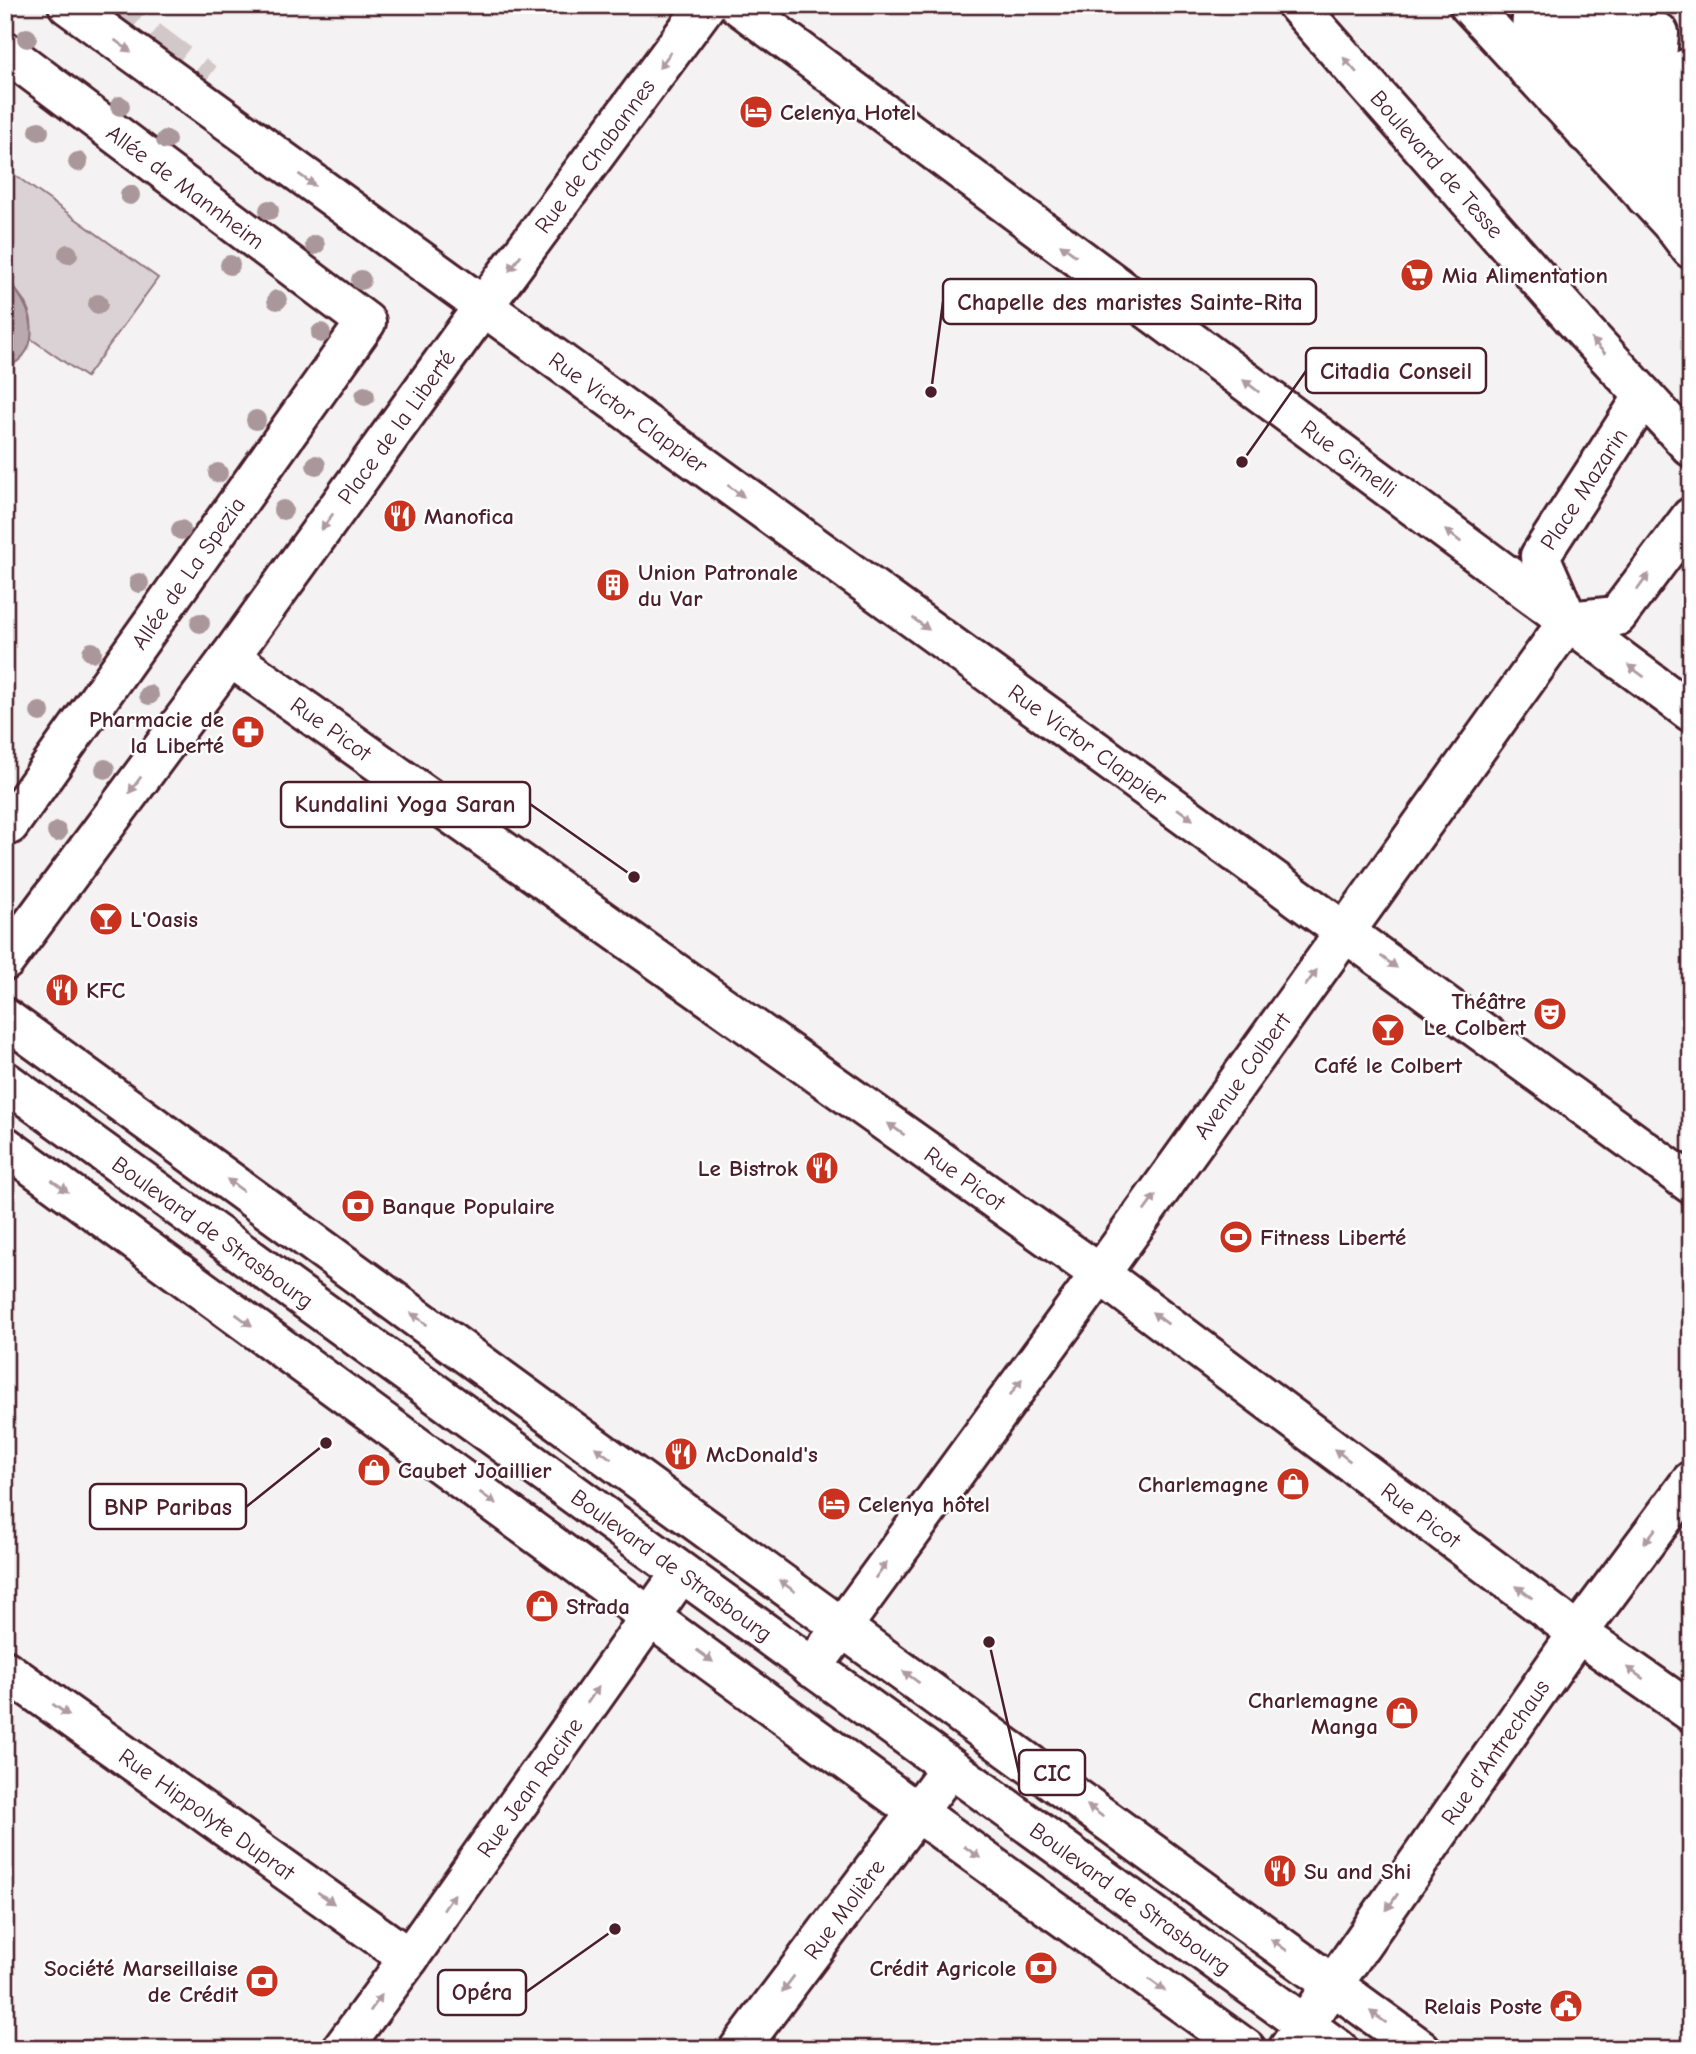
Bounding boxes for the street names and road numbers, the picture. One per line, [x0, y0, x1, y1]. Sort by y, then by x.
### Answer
street label: Rue de Chabannes [529, 74, 661, 239]
street label: Boulevard de Tesse [1365, 85, 1509, 244]
street label: Allée de Mannheim [101, 119, 270, 255]
street label: Place de la Liberté [332, 345, 461, 509]
street label: Rue Victor Clappier [544, 346, 714, 480]
street label: Rue Gimelli [1296, 415, 1402, 503]
street label: Place Mazarin [1535, 423, 1633, 555]
street label: Allée de La Spezia [126, 492, 251, 655]
street label: Rue Victor Clappier [1003, 679, 1173, 812]
street label: Rue Picot [285, 691, 378, 768]
street label: Avenue Colbert [1188, 1007, 1298, 1144]
street label: Rue Picot [919, 1141, 1011, 1217]
street label: Boulevard de Strasbourg [107, 1150, 318, 1314]
street label: Rue Picot [1376, 1477, 1467, 1555]
street label: Boulevard de Strasbourg [566, 1484, 777, 1648]
street label: Rue d'Antrechaus [1435, 1674, 1555, 1830]
street label: Rue Jean Racine [471, 1712, 589, 1863]
street label: Rue Hippolyte Duprat [114, 1743, 301, 1887]
street label: Boulevard de Strasbourg [1024, 1817, 1236, 1981]
street label: Rue Molière [798, 1854, 891, 1965]

